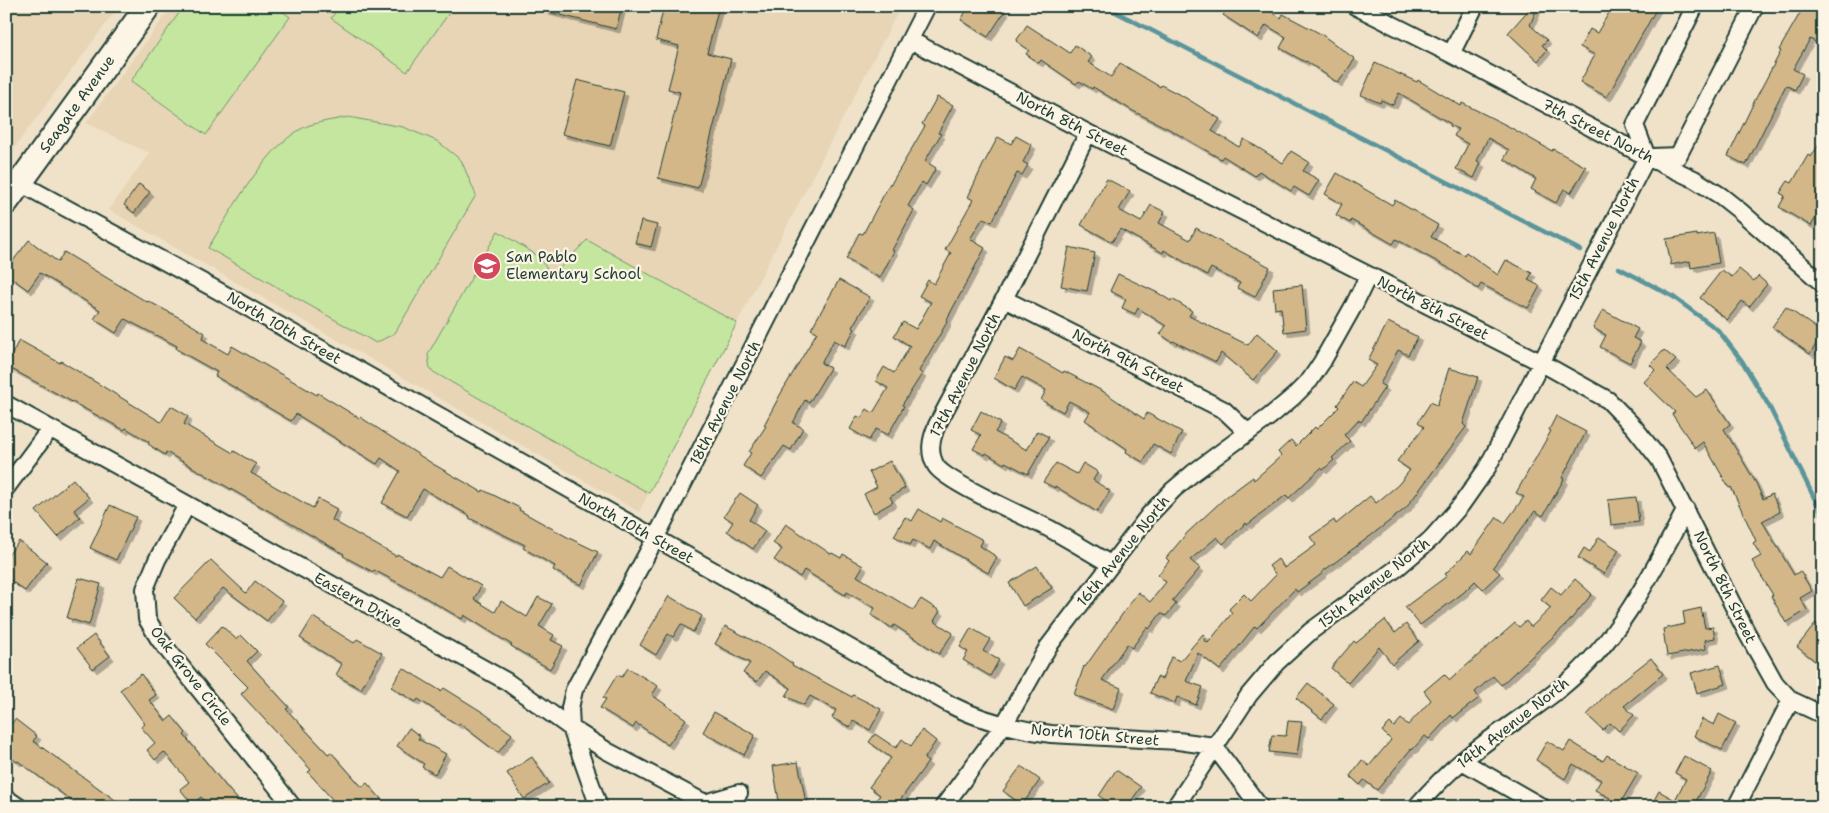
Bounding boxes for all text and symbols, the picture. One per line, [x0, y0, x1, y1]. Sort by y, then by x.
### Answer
street label: Seagate Avenue [35, 51, 119, 157]
street label: North 8th Street [1013, 87, 1131, 161]
street label: 7th Street North [1539, 94, 1657, 168]
street label: 15th Avenue North [1564, 174, 1644, 304]
place label: San Pablo Elementary School [506, 247, 642, 284]
school or university icon: San Pablo Elementary School [472, 251, 502, 281]
street label: North 8th Street [1374, 271, 1492, 345]
street label: North 10th Street [223, 287, 345, 369]
street label: 17th Avenue North [925, 309, 1005, 441]
street label: North 9th Street [1069, 324, 1187, 398]
street label: 18th Avenue North [685, 337, 765, 469]
street label: North 10th Street [575, 488, 697, 568]
street label: 16th Avenue North [1072, 491, 1174, 611]
street label: North 8th Street [1689, 527, 1761, 647]
street label: 15th Avenue North [1314, 533, 1434, 633]
street label: Eastern Drive [311, 568, 405, 632]
street label: Oak Grove Circle [146, 622, 236, 730]
street label: 14th Avenue North [1453, 673, 1573, 773]
street label: North 10th Street [1030, 719, 1160, 751]

